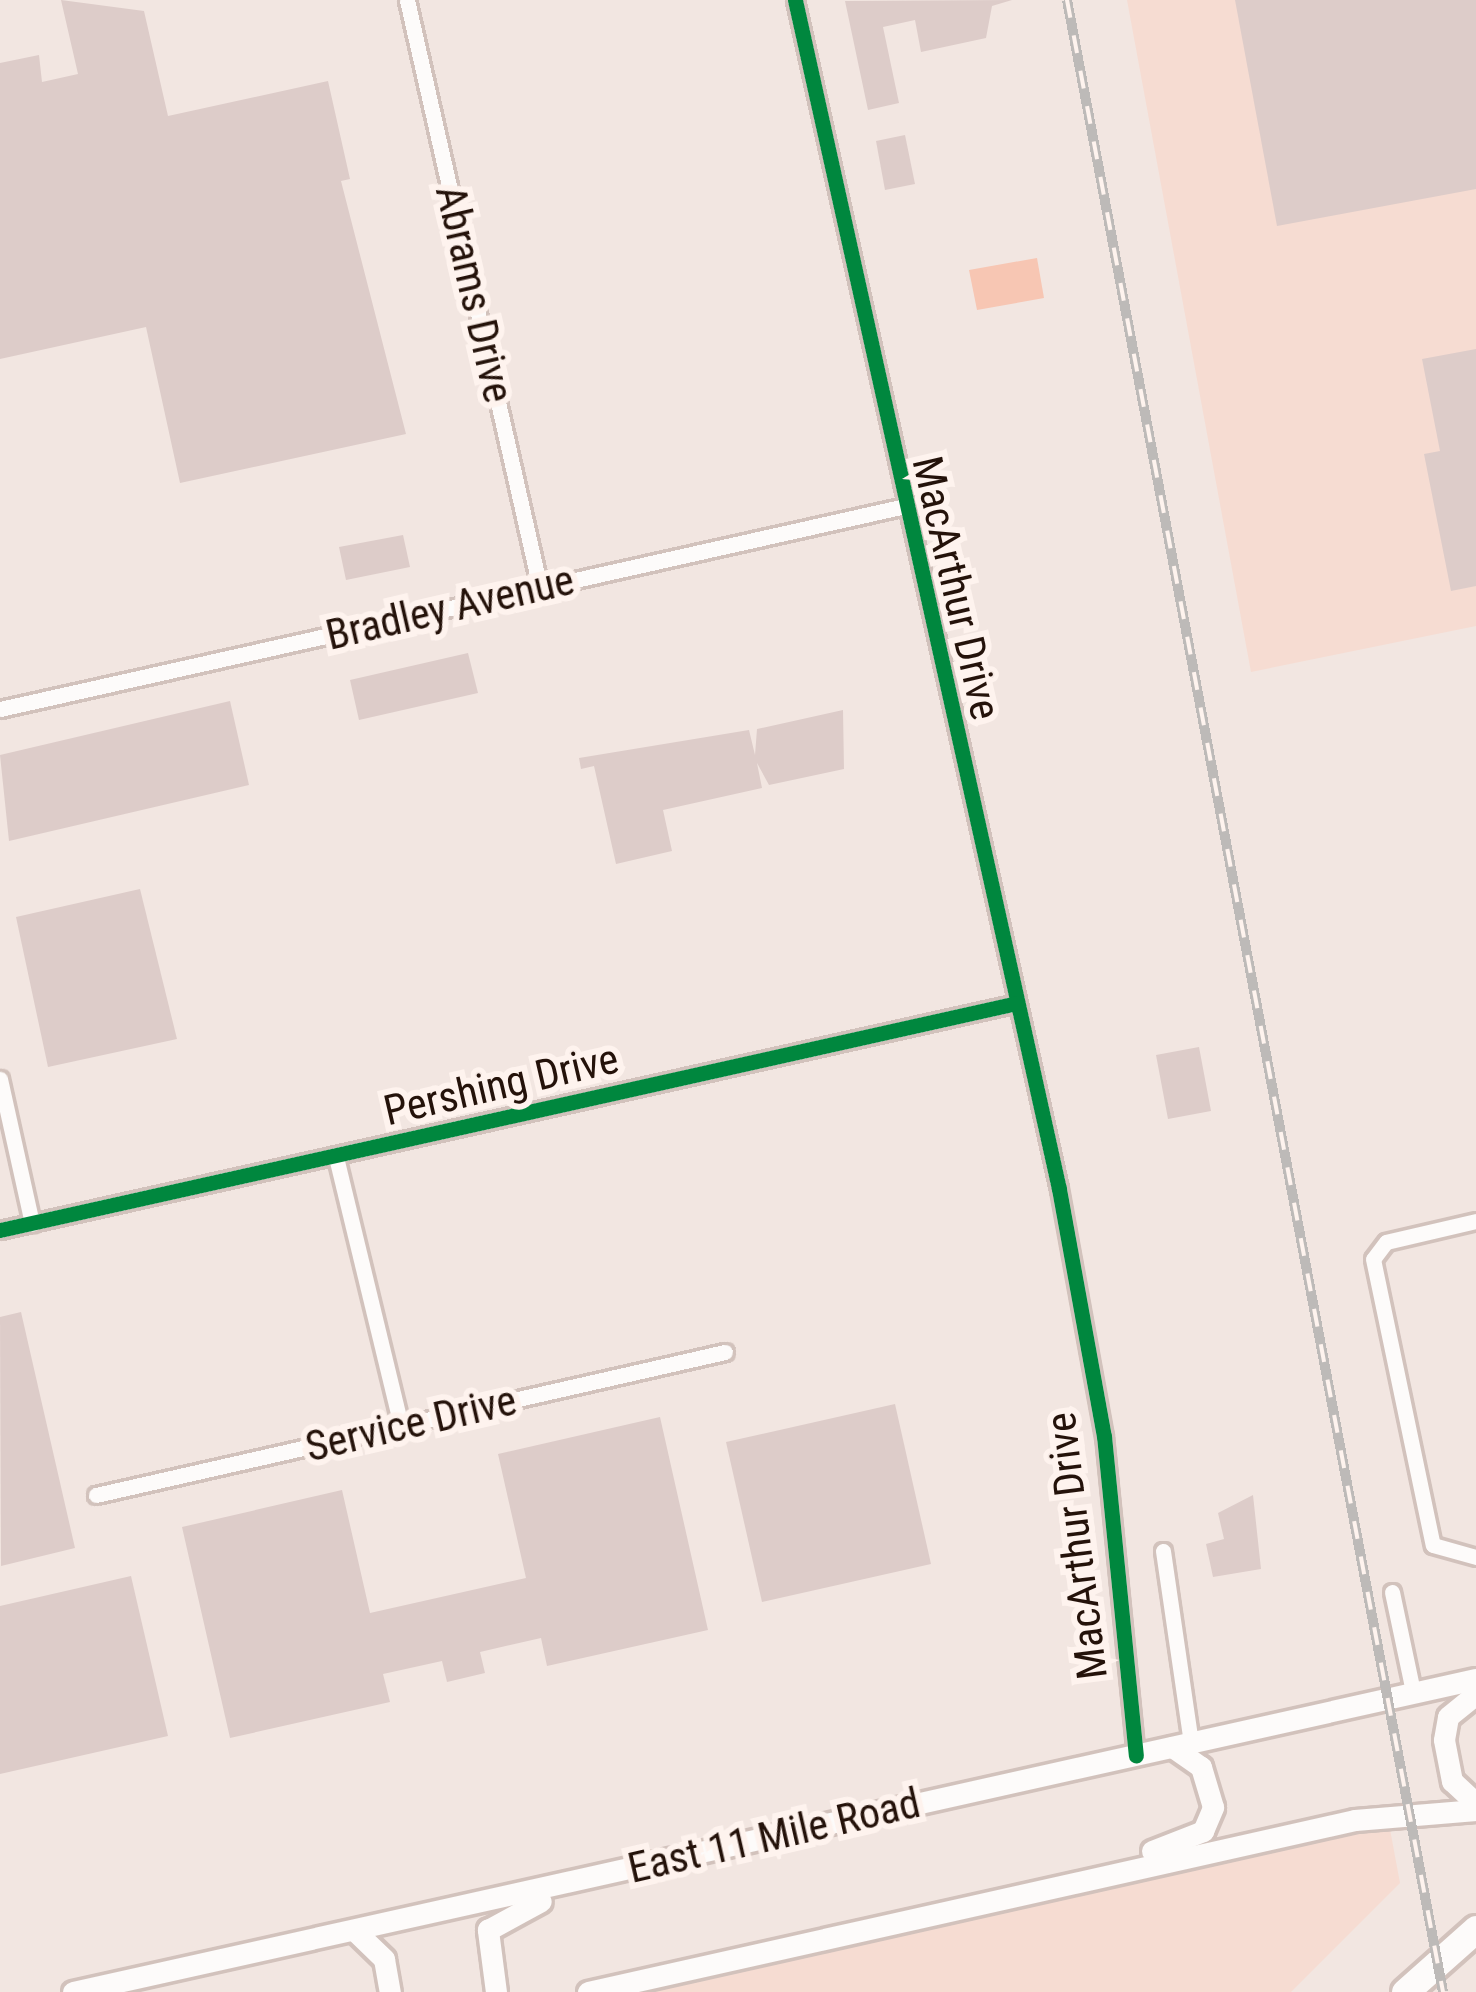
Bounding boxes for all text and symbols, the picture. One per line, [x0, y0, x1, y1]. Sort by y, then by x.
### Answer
street label: Abrams Drive [425, 181, 523, 407]
street label: MacArthur Drive [901, 452, 1011, 724]
street label: Bradley Avenue [321, 555, 579, 661]
street label: Pershing Drive [379, 1034, 623, 1136]
street label: Service Drive [301, 1375, 521, 1473]
street label: MacArthur Drive [1036, 1410, 1118, 1682]
street label: East 11 Mile Road [623, 1778, 925, 1894]

